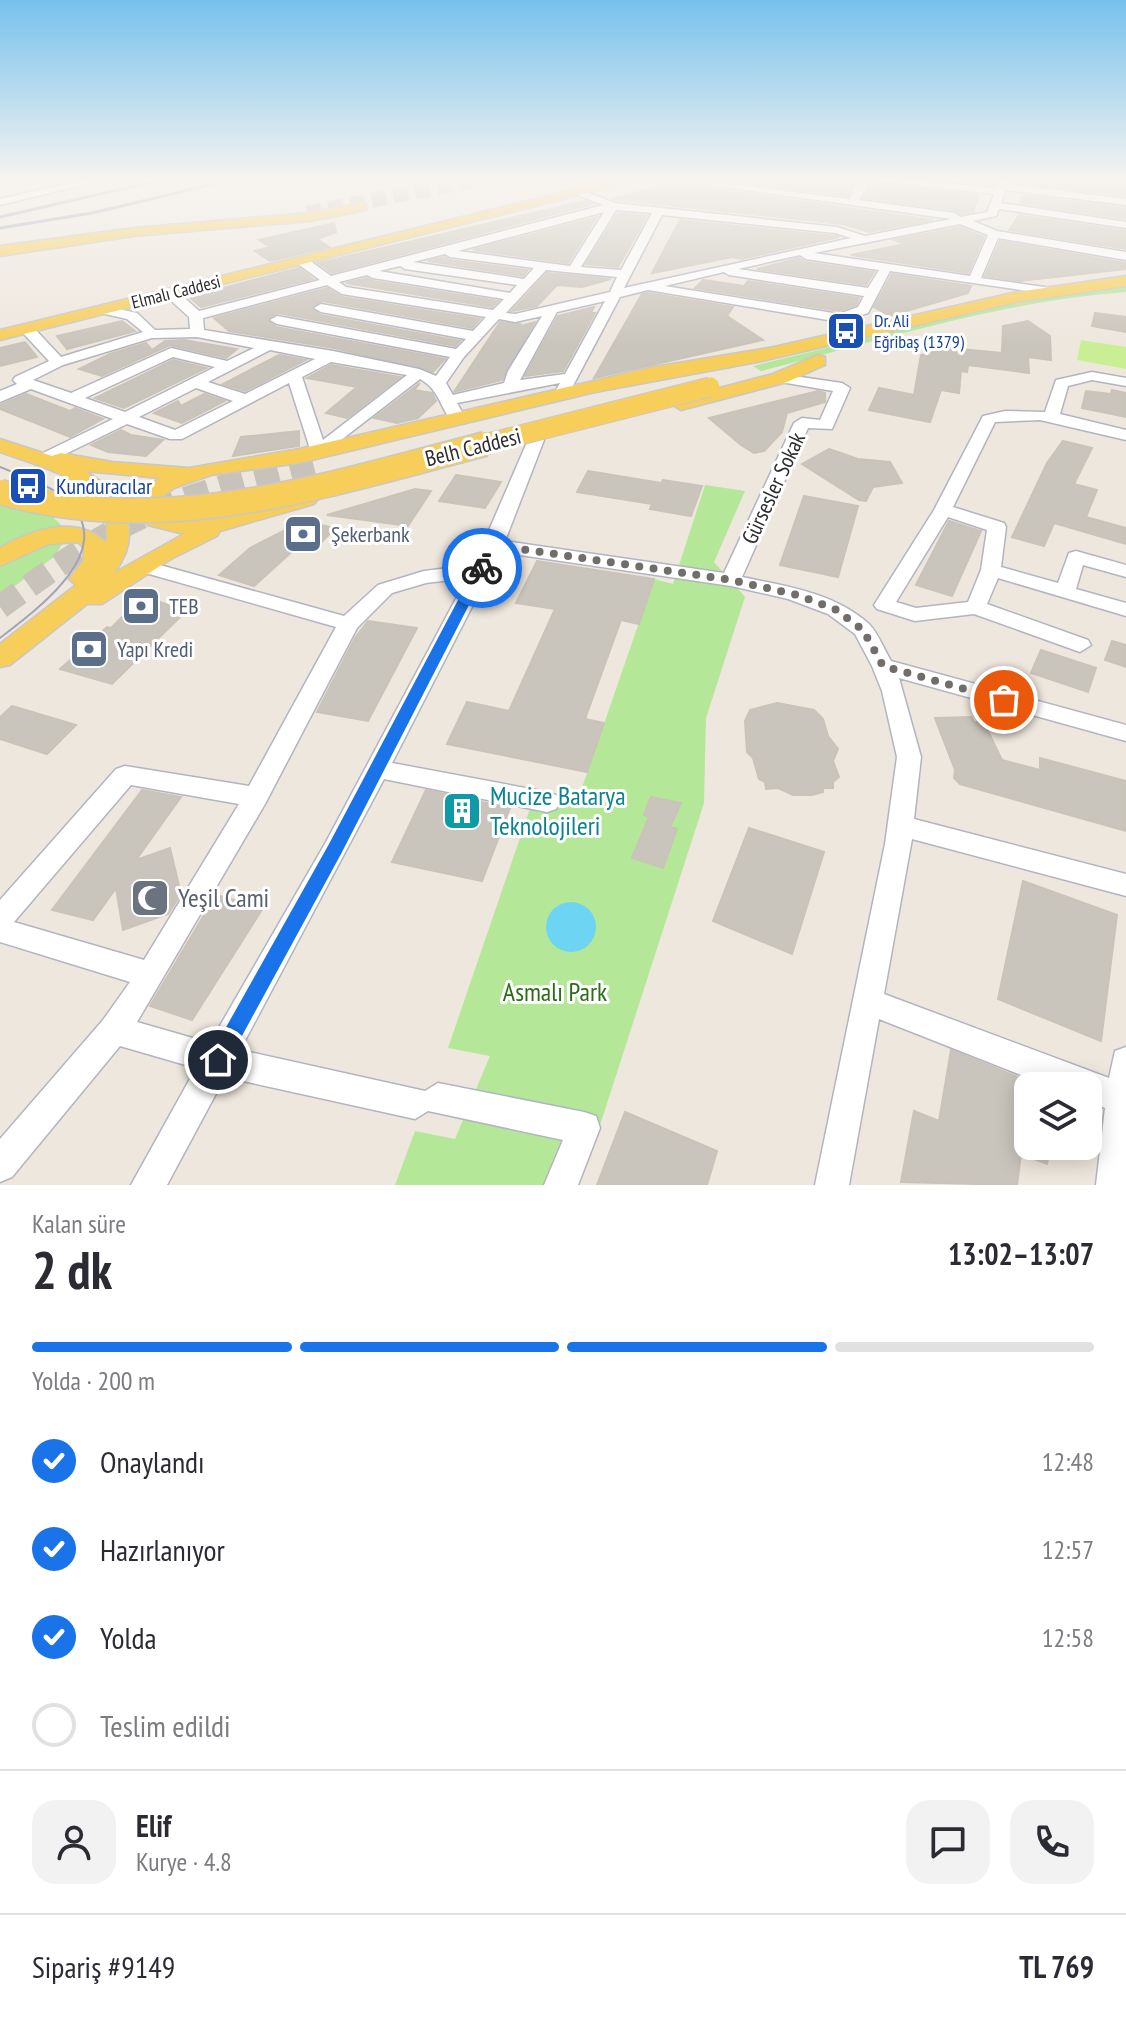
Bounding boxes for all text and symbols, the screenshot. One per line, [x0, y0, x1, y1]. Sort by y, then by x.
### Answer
street label: Elmalı Caddesi [129, 269, 223, 314]
place label: Dr. Ali Eğribaş (1379) [874, 309, 965, 353]
bus stop icon: Dr. Ali Eğribaş (1379) [825, 310, 867, 352]
street label: Belh Caddesi [422, 422, 524, 472]
street label: Gürsesler Sokak [735, 427, 811, 548]
bus stop icon: Kunduracılar [7, 465, 49, 507]
place label: Kunduracılar [56, 472, 152, 500]
bank icon: Şekerbank [282, 513, 324, 555]
place label: Şekerbank [331, 520, 410, 548]
courier [442, 528, 522, 608]
icon: bike [460, 546, 504, 590]
bank icon: TEB [120, 585, 162, 627]
place label: TEB [169, 592, 199, 620]
bank icon: Yapı Kredi [68, 628, 110, 670]
place label: Yapı Kredi [117, 635, 193, 663]
pin [970, 666, 1038, 734]
icon: bag [982, 678, 1026, 722]
place label: Mucize Batarya Teknolojileri [490, 779, 626, 842]
building icon: Mucize Batarya Teknolojileri [441, 790, 483, 832]
mosque icon: Yeşil Cami [129, 877, 171, 919]
place label: Yeşil Cami [178, 881, 269, 914]
park label: Asmalı Park [503, 975, 607, 1008]
pin [184, 1026, 252, 1094]
icon: home [196, 1038, 240, 1082]
map controls [1014, 1072, 1102, 1160]
button: layers [1014, 1072, 1102, 1160]
text: Kalan süre [32, 1207, 126, 1240]
text: 13:02–13:07 [948, 1234, 1094, 1273]
text: 2 dk [32, 1236, 112, 1303]
text: Yolda · 200 m [32, 1364, 155, 1397]
icon: check [32, 1439, 76, 1483]
text: Onaylandı [100, 1442, 205, 1481]
text: 12:48 [1042, 1445, 1094, 1478]
icon: check [32, 1527, 76, 1571]
text: Hazırlanıyor [100, 1530, 225, 1569]
text: 12:57 [1042, 1533, 1094, 1566]
icon: check [32, 1615, 76, 1659]
text: Yolda [100, 1618, 156, 1657]
text: 12:58 [1042, 1621, 1094, 1654]
text: Teslim edildi [100, 1706, 231, 1745]
button: person [32, 1800, 116, 1884]
button: chat [906, 1800, 990, 1884]
button: phone [1010, 1800, 1094, 1884]
text: Elif [136, 1806, 171, 1845]
text: Kurye · 4.8 [136, 1845, 232, 1878]
text: Sipariş #9149 [32, 1947, 175, 1986]
text: TL 769 [1019, 1947, 1094, 1986]

